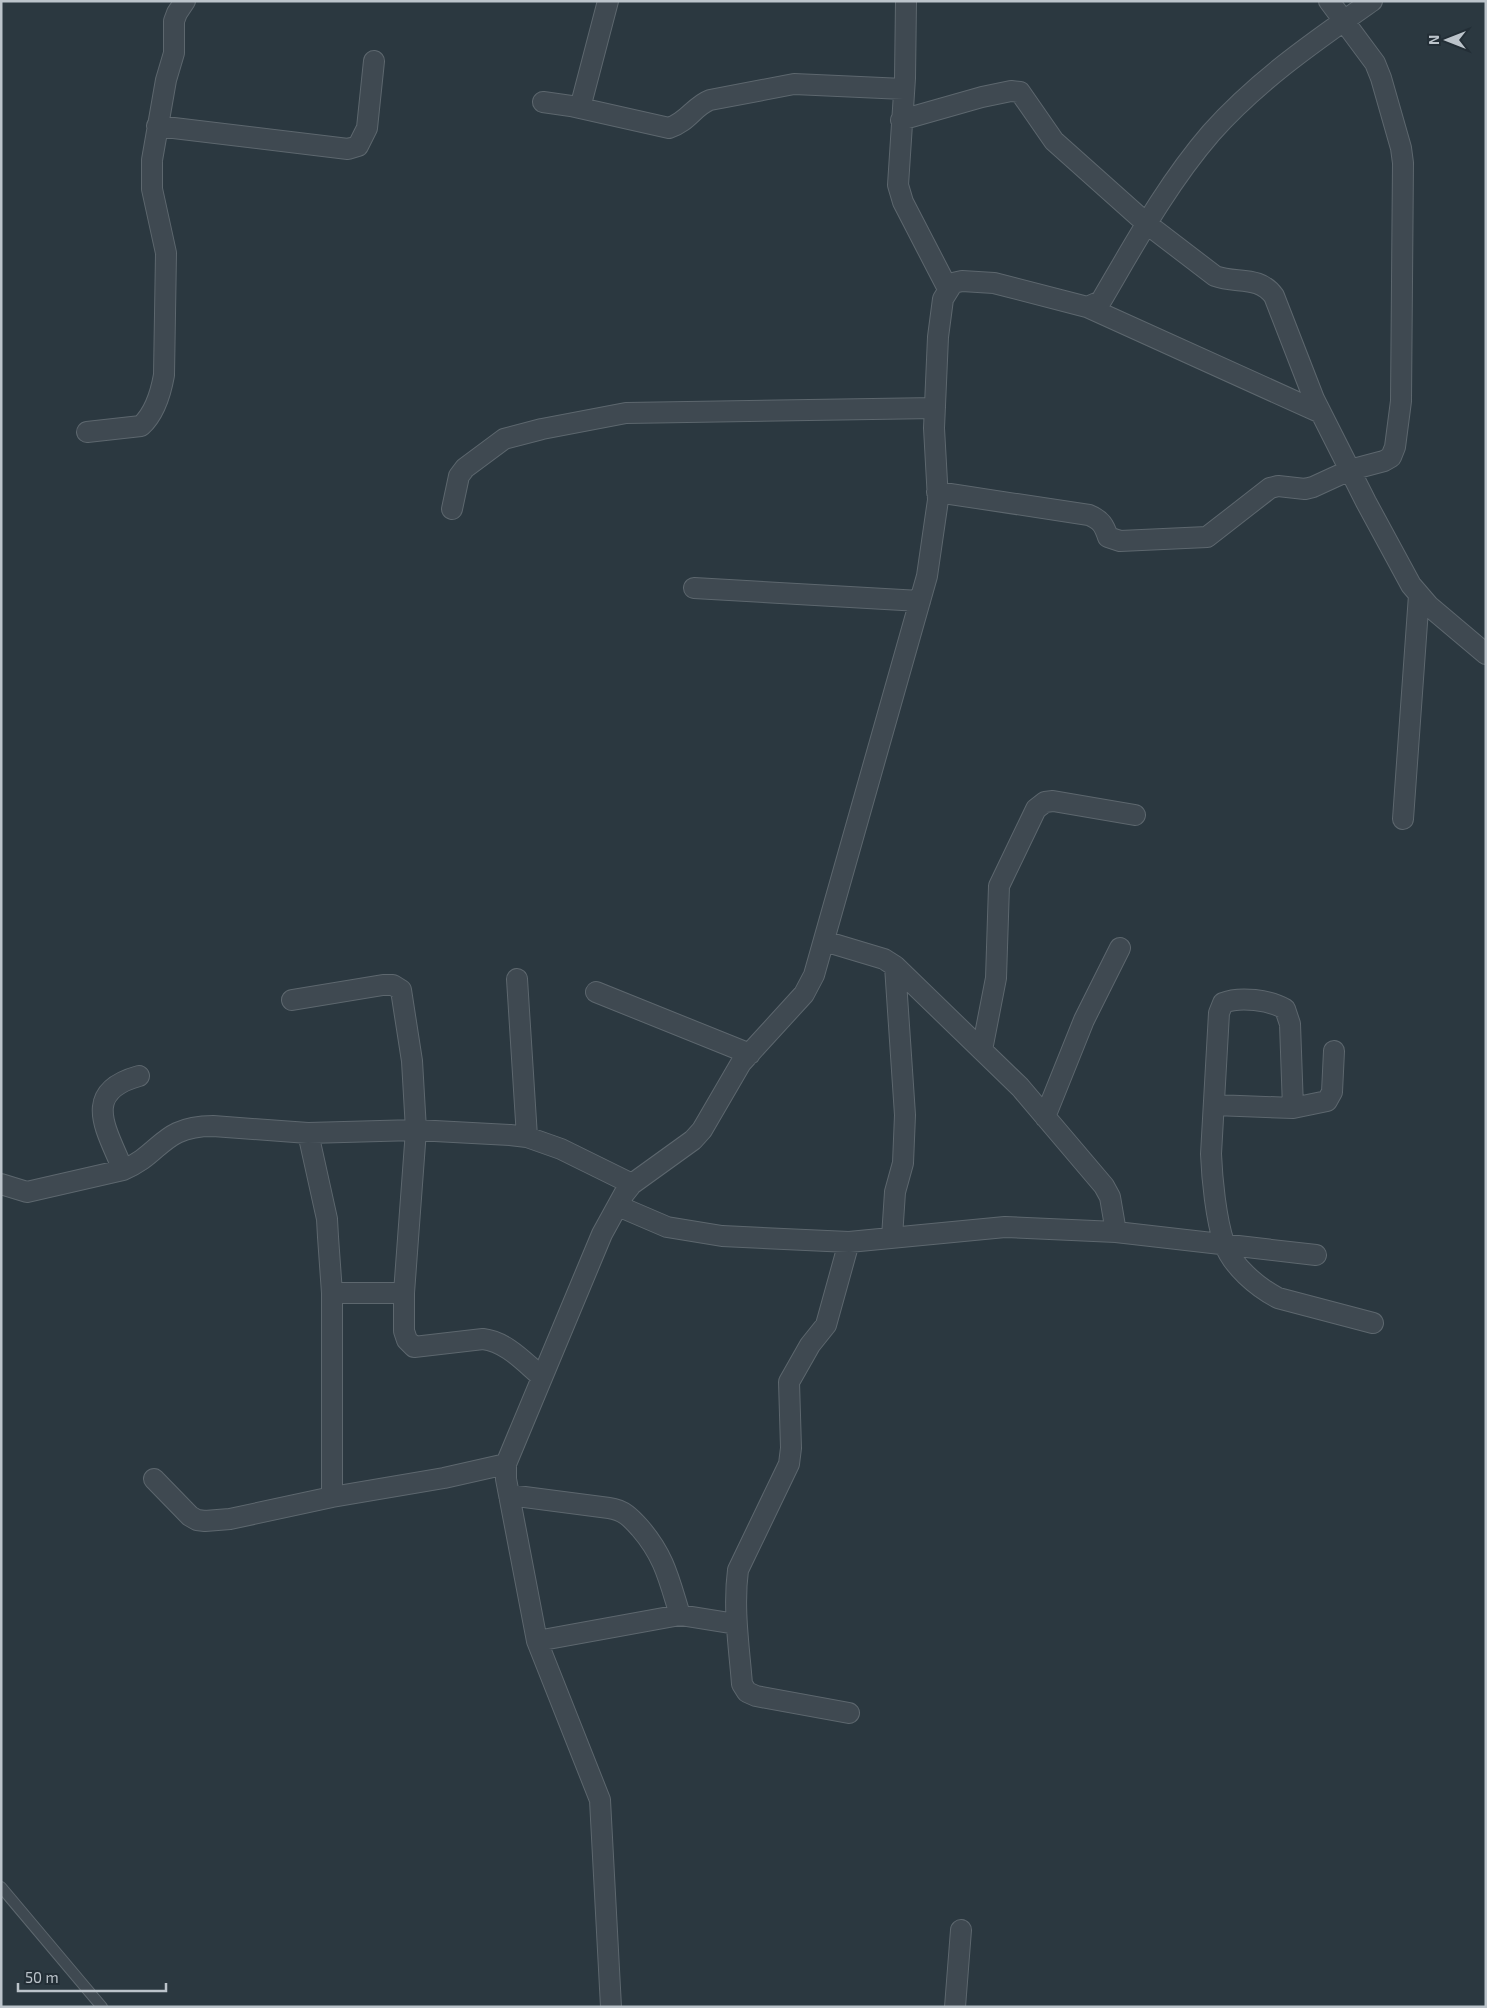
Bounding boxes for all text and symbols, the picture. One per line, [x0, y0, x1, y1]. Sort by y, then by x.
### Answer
north arrow [1422, 15, 1472, 65]
text: N [1425, 35, 1442, 45]
scale bar [18, 1960, 165, 1992]
text: 50 m [25, 1968, 59, 1986]

